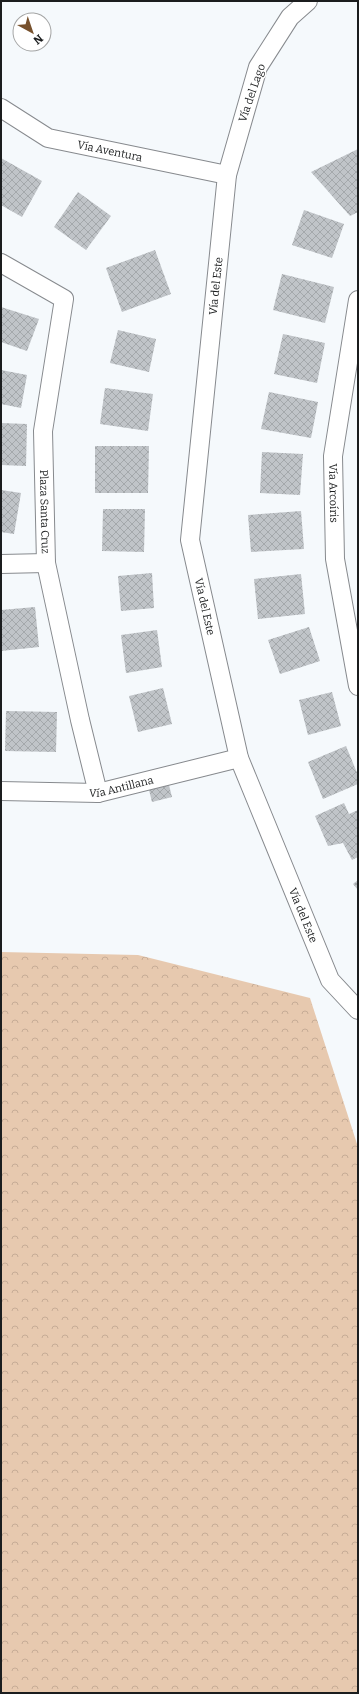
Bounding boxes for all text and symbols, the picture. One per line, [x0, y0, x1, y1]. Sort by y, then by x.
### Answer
north arrow [12, 12, 52, 52]
text: N [30, 32, 46, 47]
street label: Vía del Lago [236, 62, 268, 124]
street label: Vía Aventura [76, 138, 144, 164]
street label: Vía del Este [206, 256, 226, 316]
street label: Vía Arcoíris [327, 463, 341, 523]
street label: Plaza Santa Cruz [37, 470, 52, 554]
street label: Vía del Este [192, 577, 218, 637]
street label: Vía Antillana [89, 773, 155, 800]
street label: Vía del Este [286, 886, 321, 945]

